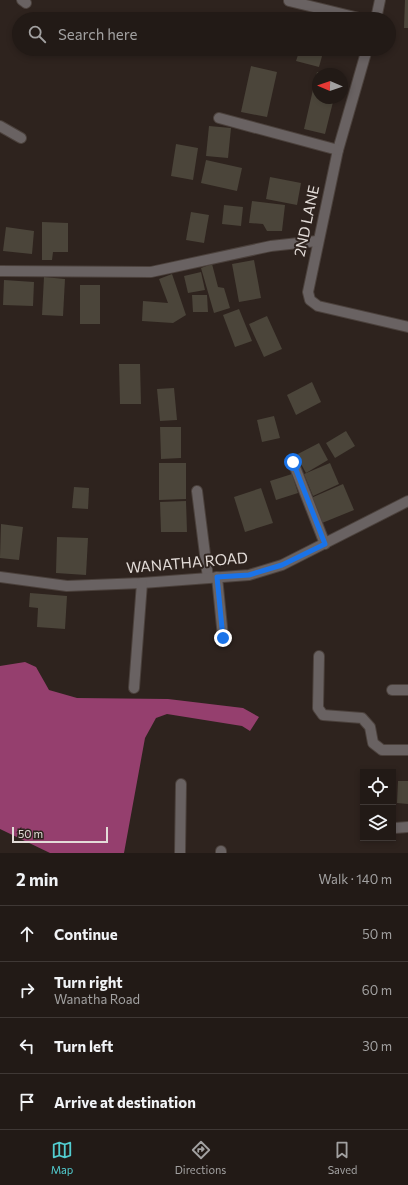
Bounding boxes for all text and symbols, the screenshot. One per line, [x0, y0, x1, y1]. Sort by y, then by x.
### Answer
search box [12, 12, 396, 56]
icon: search [26, 23, 48, 45]
text: Search here [58, 25, 137, 43]
north arrow [312, 68, 348, 104]
street label: 2ND LANE [290, 183, 322, 258]
route start [284, 453, 302, 471]
street label: WANATHA ROAD [125, 548, 248, 576]
route end [214, 629, 232, 647]
map controls [360, 769, 396, 841]
button: locate [360, 769, 396, 805]
button: layers [360, 805, 396, 841]
scale bar [12, 825, 108, 844]
text: 50 m [18, 827, 43, 840]
text: 2 min [16, 869, 58, 890]
text: Walk · 140 m [319, 871, 392, 887]
icon: ahead [16, 923, 38, 945]
text: Continue [54, 925, 118, 943]
text: 50 m [362, 926, 392, 942]
text: Turn right [54, 973, 123, 991]
icon: right [16, 979, 38, 1001]
text: 60 m [362, 982, 392, 998]
text: Wanatha Road [54, 991, 140, 1007]
icon: left [16, 1035, 38, 1057]
text: Turn left [54, 1037, 113, 1055]
text: 30 m [362, 1038, 392, 1054]
icon: arrive [16, 1091, 38, 1113]
text: Arrive at destination [54, 1093, 196, 1111]
tab: Map [51, 1139, 73, 1176]
tab: Directions [175, 1139, 226, 1176]
tab: Saved [328, 1139, 357, 1176]

